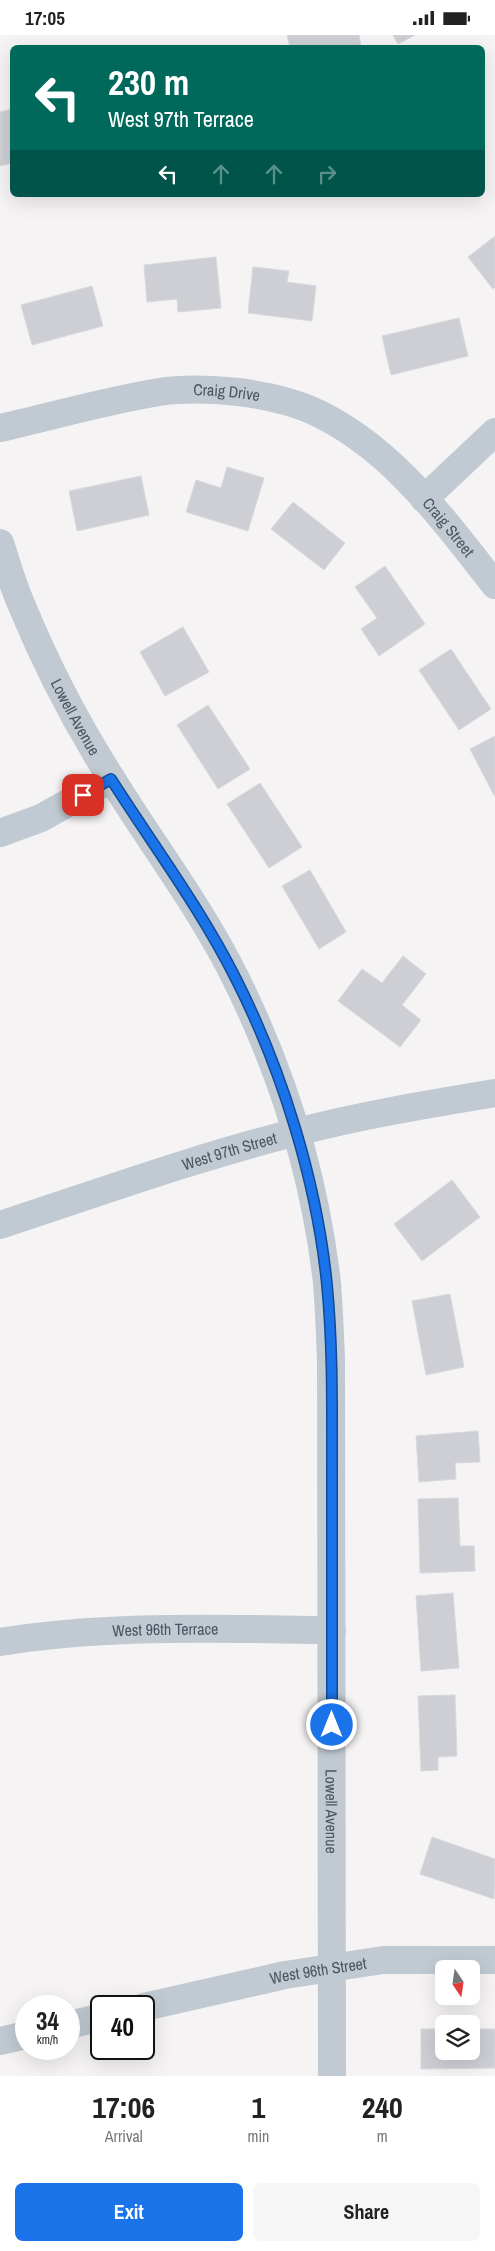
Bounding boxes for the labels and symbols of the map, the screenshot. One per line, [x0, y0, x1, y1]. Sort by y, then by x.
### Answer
street label: Craig Drive [193, 378, 262, 406]
street label: Craig Street [418, 492, 480, 562]
street label: Lowell Avenue [46, 675, 106, 759]
pin [62, 774, 104, 816]
street label: West 97th Street [179, 1127, 279, 1175]
street label: West 96th Terrace [112, 1618, 218, 1642]
position arrow [305, 1698, 357, 1750]
street label: Lowell Avenue [321, 1769, 343, 1854]
street label: West 96th Street [268, 1952, 368, 1989]
north arrow [435, 1960, 480, 2005]
speed limit sign: 40 [90, 1995, 155, 2060]

